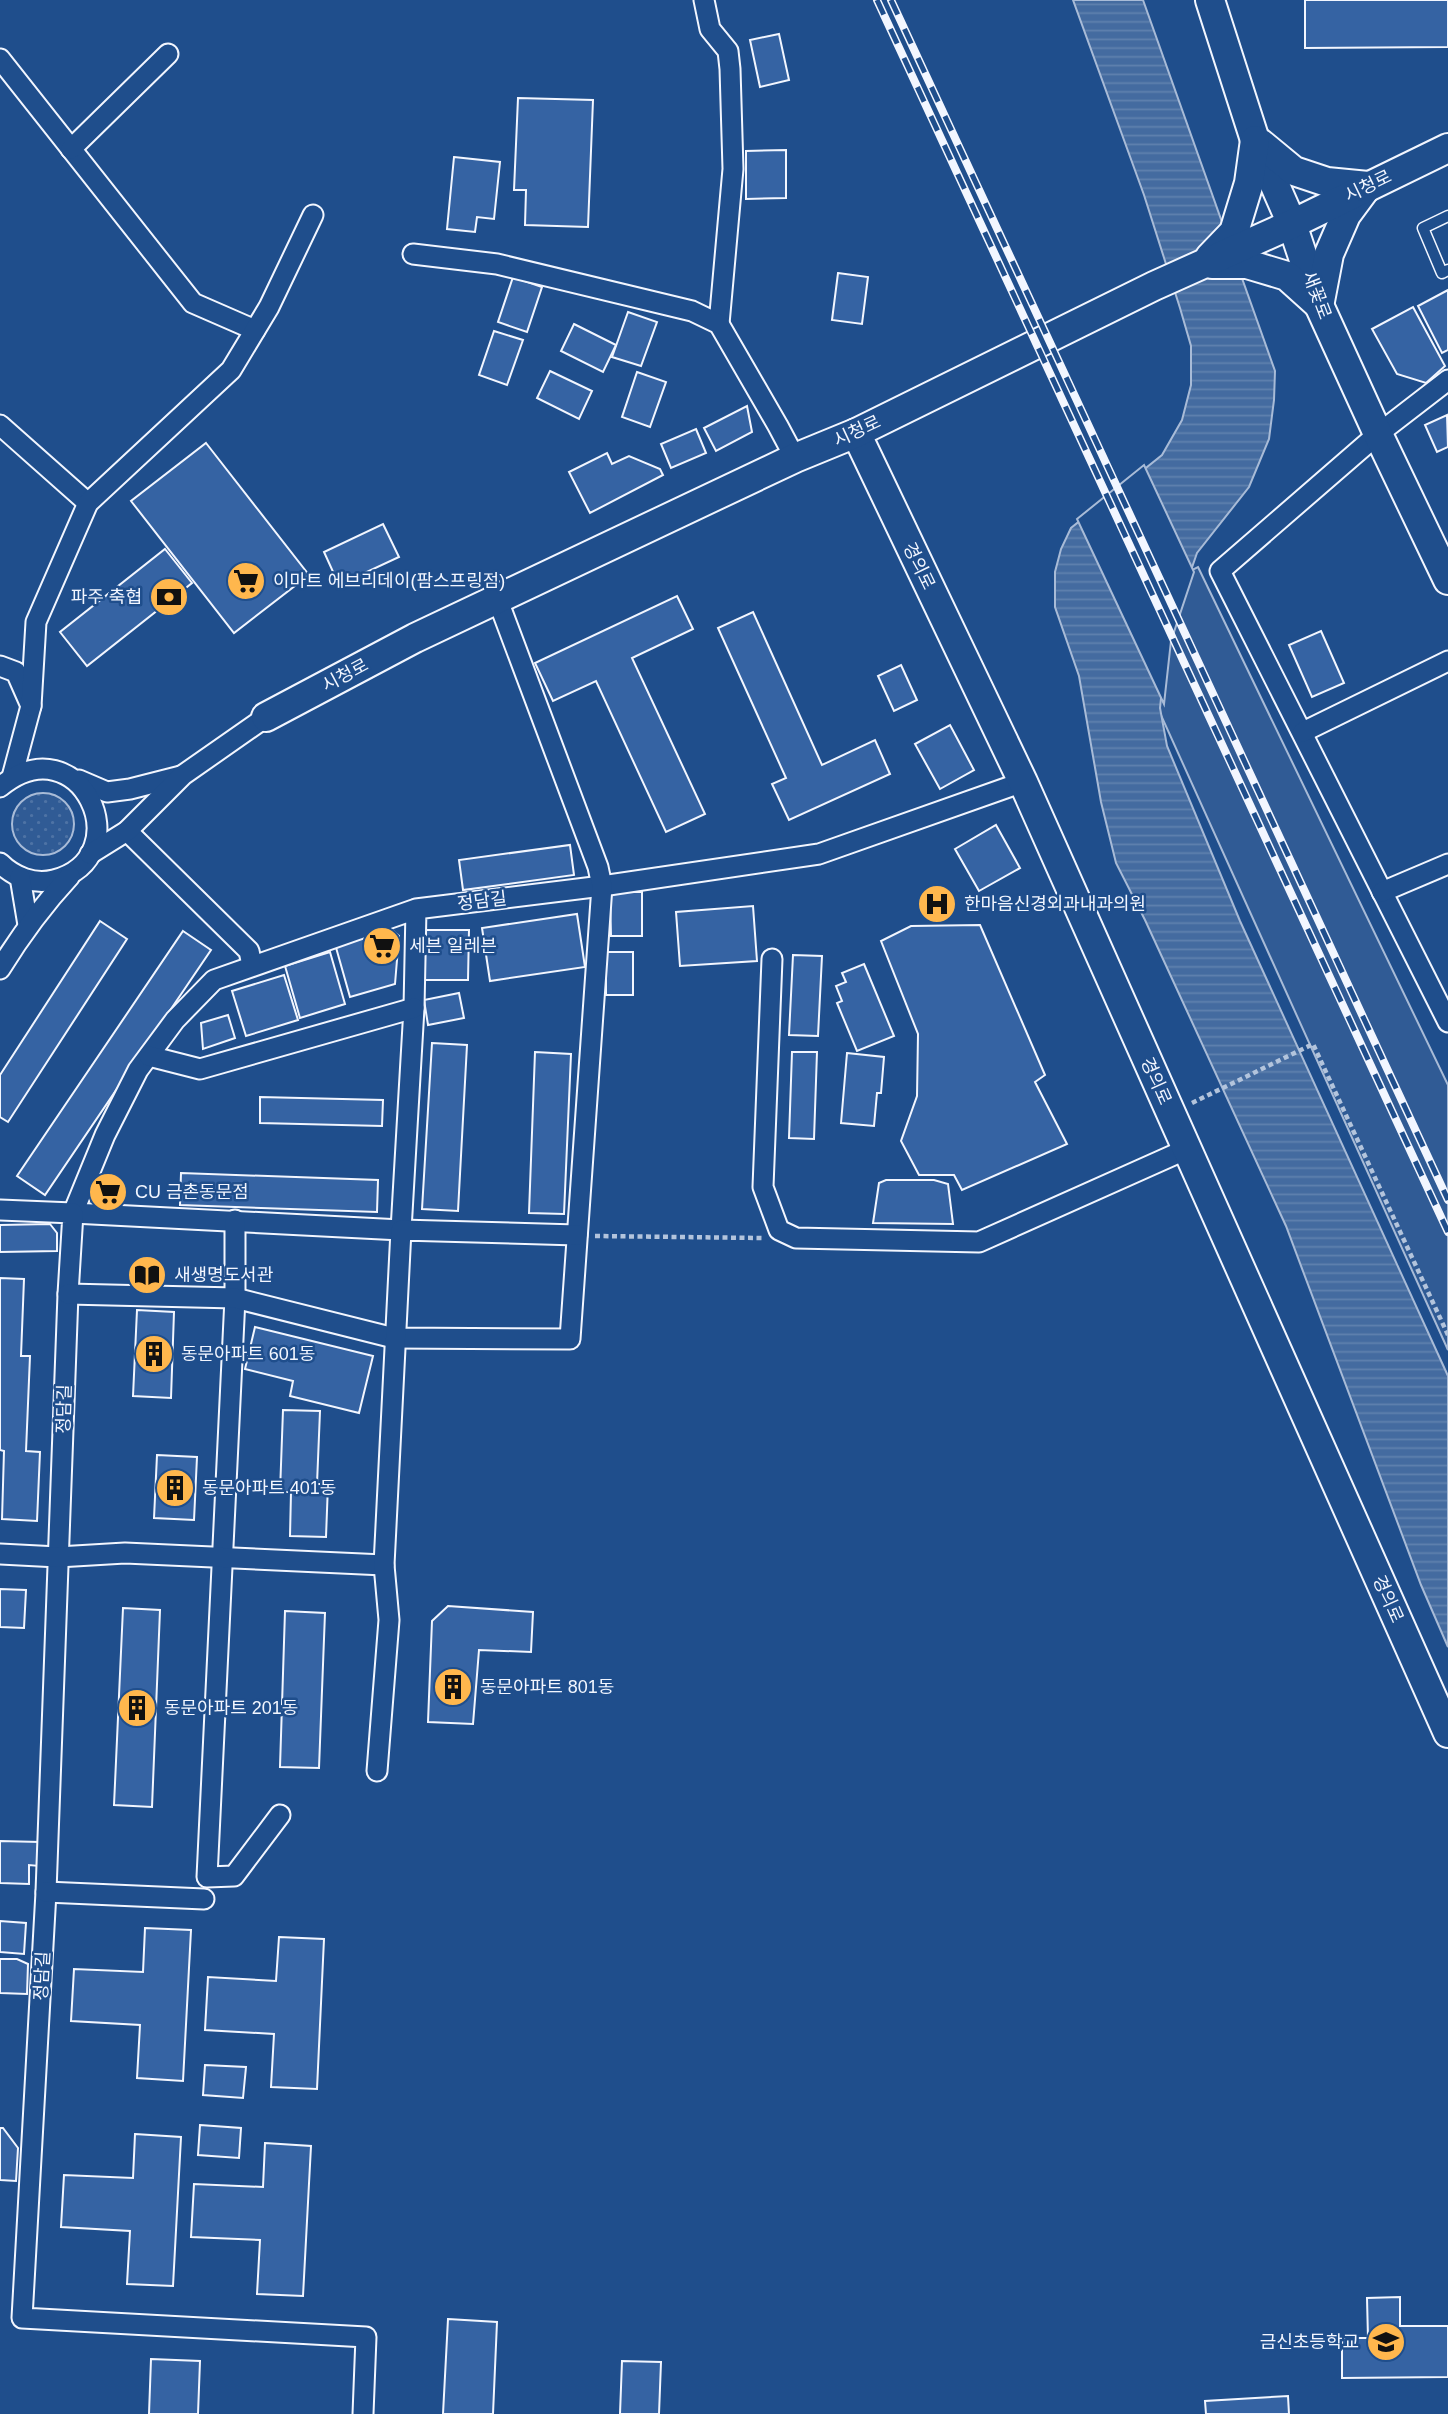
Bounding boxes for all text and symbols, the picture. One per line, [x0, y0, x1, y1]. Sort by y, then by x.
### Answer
street label: 시청로 [1341, 166, 1395, 206]
street label: 새꽃로 [1299, 268, 1335, 322]
street label: 시청로 [830, 411, 884, 451]
street label: 경의로 [899, 539, 939, 593]
supermarket icon: 이마트 에브리데이(팜스프링점) [225, 560, 267, 602]
place label: 이마트 에브리데이(팜스프링점) [273, 571, 505, 591]
bank icon: 파주 축협 [148, 576, 190, 618]
place label: 파주 축협 [71, 587, 142, 607]
street label: 시청로 [318, 655, 372, 695]
hospital icon: 한마음신경외과내과의원 [916, 883, 958, 925]
street label: 정담길 [456, 888, 508, 914]
place label: 한마음신경외과내과의원 [964, 894, 1146, 914]
supermarket icon: 세븐 일레븐 [361, 925, 403, 967]
place label: 세븐 일레븐 [409, 936, 497, 956]
street label: 경의로 [1137, 1054, 1175, 1108]
supermarket icon: CU 금촌동문점 [87, 1171, 129, 1213]
place label: CU 금촌동문점 [135, 1182, 249, 1202]
library icon: 새생명도서관 [126, 1254, 168, 1296]
place label: 새생명도서관 [174, 1265, 274, 1285]
building icon: 동문아파트 601동 [133, 1333, 175, 1375]
place label: 동문아파트 601동 [181, 1344, 315, 1364]
street label: 정담길 [53, 1384, 75, 1434]
building icon: 동문아파트 401동 [154, 1467, 196, 1509]
place label: 동문아파트 401동 [202, 1478, 336, 1498]
street label: 경의로 [1369, 1572, 1407, 1626]
building icon: 동문아파트 801동 [432, 1666, 474, 1708]
place label: 동문아파트 801동 [480, 1677, 614, 1697]
building icon: 동문아파트 201동 [116, 1687, 158, 1729]
place label: 동문아파트 201동 [164, 1698, 298, 1718]
street label: 정담길 [31, 1951, 53, 2001]
school or university icon: 금신초등학교 [1365, 2321, 1407, 2363]
place label: 금신초등학교 [1260, 2332, 1359, 2352]

